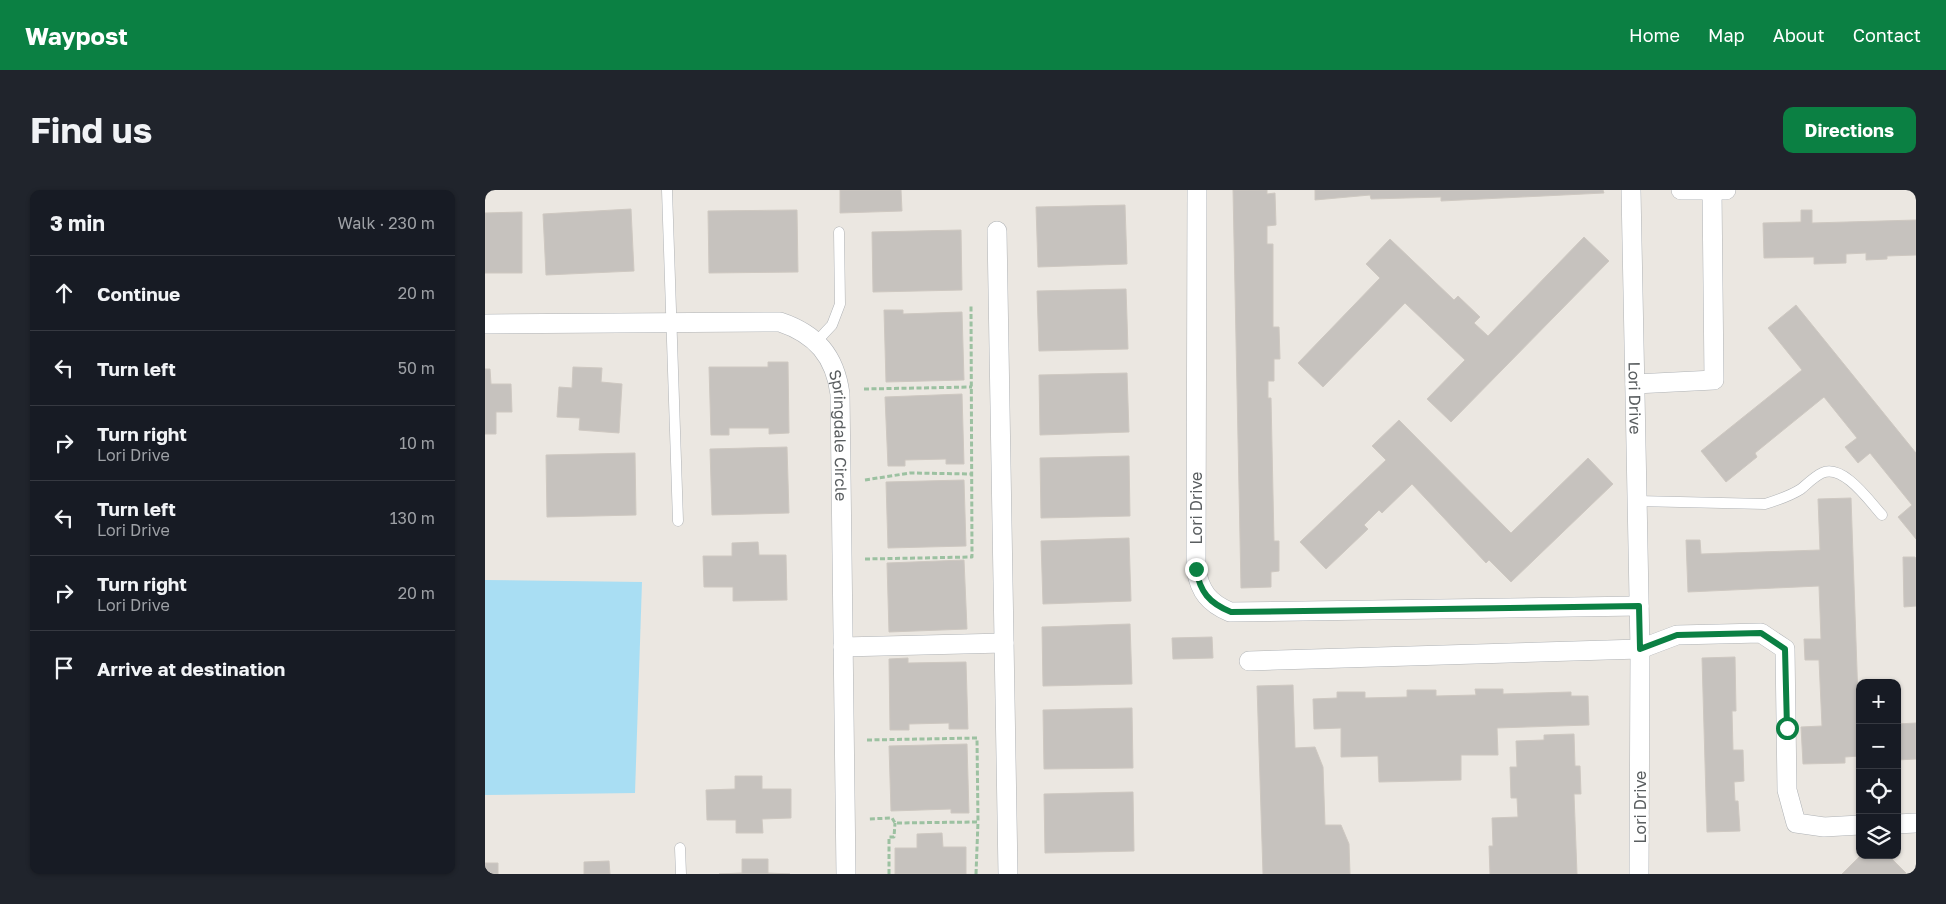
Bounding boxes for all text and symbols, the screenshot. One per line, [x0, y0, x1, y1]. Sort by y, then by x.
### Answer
text: Waypost [25, 21, 128, 50]
text: Home [1629, 24, 1680, 46]
text: Map [1708, 24, 1745, 46]
text: About [1773, 24, 1825, 46]
text: Contact [1853, 24, 1921, 46]
button: Directions [1783, 107, 1916, 153]
text: Find us [30, 109, 152, 151]
text: 3 min [50, 210, 105, 236]
text: Walk · 230 m [338, 213, 435, 233]
icon: ahead [50, 279, 78, 307]
text: Continue [97, 282, 180, 305]
text: 20 m [398, 283, 435, 303]
icon: left [50, 354, 78, 382]
text: Turn left [97, 357, 176, 380]
text: 50 m [398, 358, 435, 378]
street label: Lori Drive [1624, 361, 1646, 435]
street label: Springdale Circle [825, 367, 851, 501]
text: Turn right [97, 422, 187, 445]
icon: right [50, 429, 78, 457]
text: 10 m [399, 433, 435, 453]
text: Lori Drive [97, 445, 170, 465]
street label: Lori Drive [1186, 472, 1206, 544]
text: Turn left [97, 497, 176, 520]
icon: left [50, 504, 78, 532]
text: 130 m [390, 508, 435, 528]
text: Lori Drive [97, 520, 170, 540]
route end [1185, 558, 1208, 581]
text: Turn right [97, 572, 187, 595]
icon: right [50, 579, 78, 607]
text: 20 m [398, 583, 435, 603]
text: Lori Drive [97, 595, 170, 615]
icon: arrive [50, 654, 78, 682]
text: Arrive at destination [97, 657, 285, 680]
map controls [1856, 679, 1901, 859]
button: + [1856, 679, 1901, 724]
route start [1776, 717, 1799, 740]
button: − [1856, 724, 1901, 769]
button: locate [1856, 769, 1901, 814]
street label: Lori Drive [1630, 771, 1650, 843]
button: layers [1856, 814, 1901, 859]

